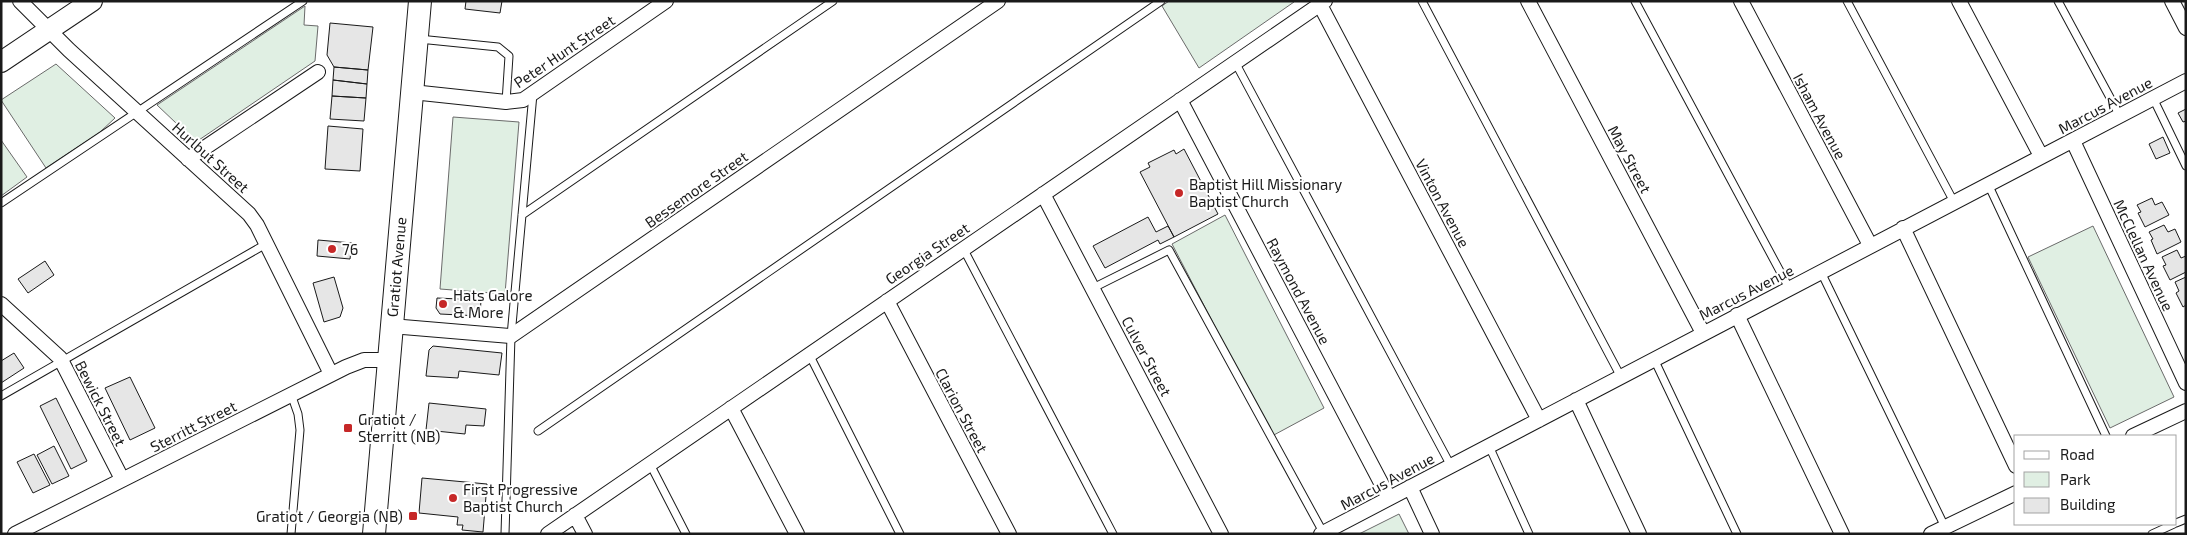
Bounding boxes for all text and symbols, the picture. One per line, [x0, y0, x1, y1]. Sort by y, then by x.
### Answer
street label: Peter Hunt Street [510, 10, 618, 91]
street label: Isham Avenue [1790, 70, 1850, 162]
street label: Marcus Avenue [2055, 73, 2155, 137]
street label: Hurlbut Street [169, 118, 253, 196]
street label: May Street [1605, 122, 1655, 196]
street label: Bessemore Street [641, 147, 751, 231]
street label: Vinton Avenue [1412, 156, 1474, 250]
place label: Baptist Hill Missionary Baptist Church [1189, 175, 1342, 210]
marker: Baptist Hill Missionary Baptist Church [1173, 187, 1185, 199]
street label: McClellan Avenue [2110, 197, 2178, 313]
street label: Gratiot Avenue [383, 216, 409, 318]
street label: Georgia Street [882, 218, 973, 288]
street label: Raymond Avenue [1263, 235, 1335, 347]
place label: 76 [342, 240, 358, 258]
marker: 76 [326, 243, 338, 255]
street label: Marcus Avenue [1696, 260, 1796, 324]
place label: Hats Galore & More [453, 286, 532, 321]
marker: Hats Galore & More [437, 298, 449, 310]
street label: Culver Street [1118, 313, 1176, 399]
street label: Bewick Street [72, 357, 130, 449]
street label: Clarion Street [932, 365, 992, 456]
street label: Sterritt Street [147, 396, 239, 455]
place label: Gratiot / Sterritt (NB) [358, 410, 440, 445]
marker: Gratiot / Sterritt (NB) [342, 422, 354, 434]
legend [2014, 435, 2177, 525]
text: Road [2060, 445, 2095, 463]
street label: Marcus Avenue [1337, 449, 1437, 513]
text: Park [2060, 470, 2091, 488]
place label: First Progressive Baptist Church [463, 480, 578, 515]
marker: First Progressive Baptist Church [447, 492, 459, 504]
text: Building [2060, 495, 2116, 513]
place label: Gratiot / Georgia (NB) [256, 507, 403, 525]
marker: Gratiot / Georgia (NB) [407, 510, 419, 522]

